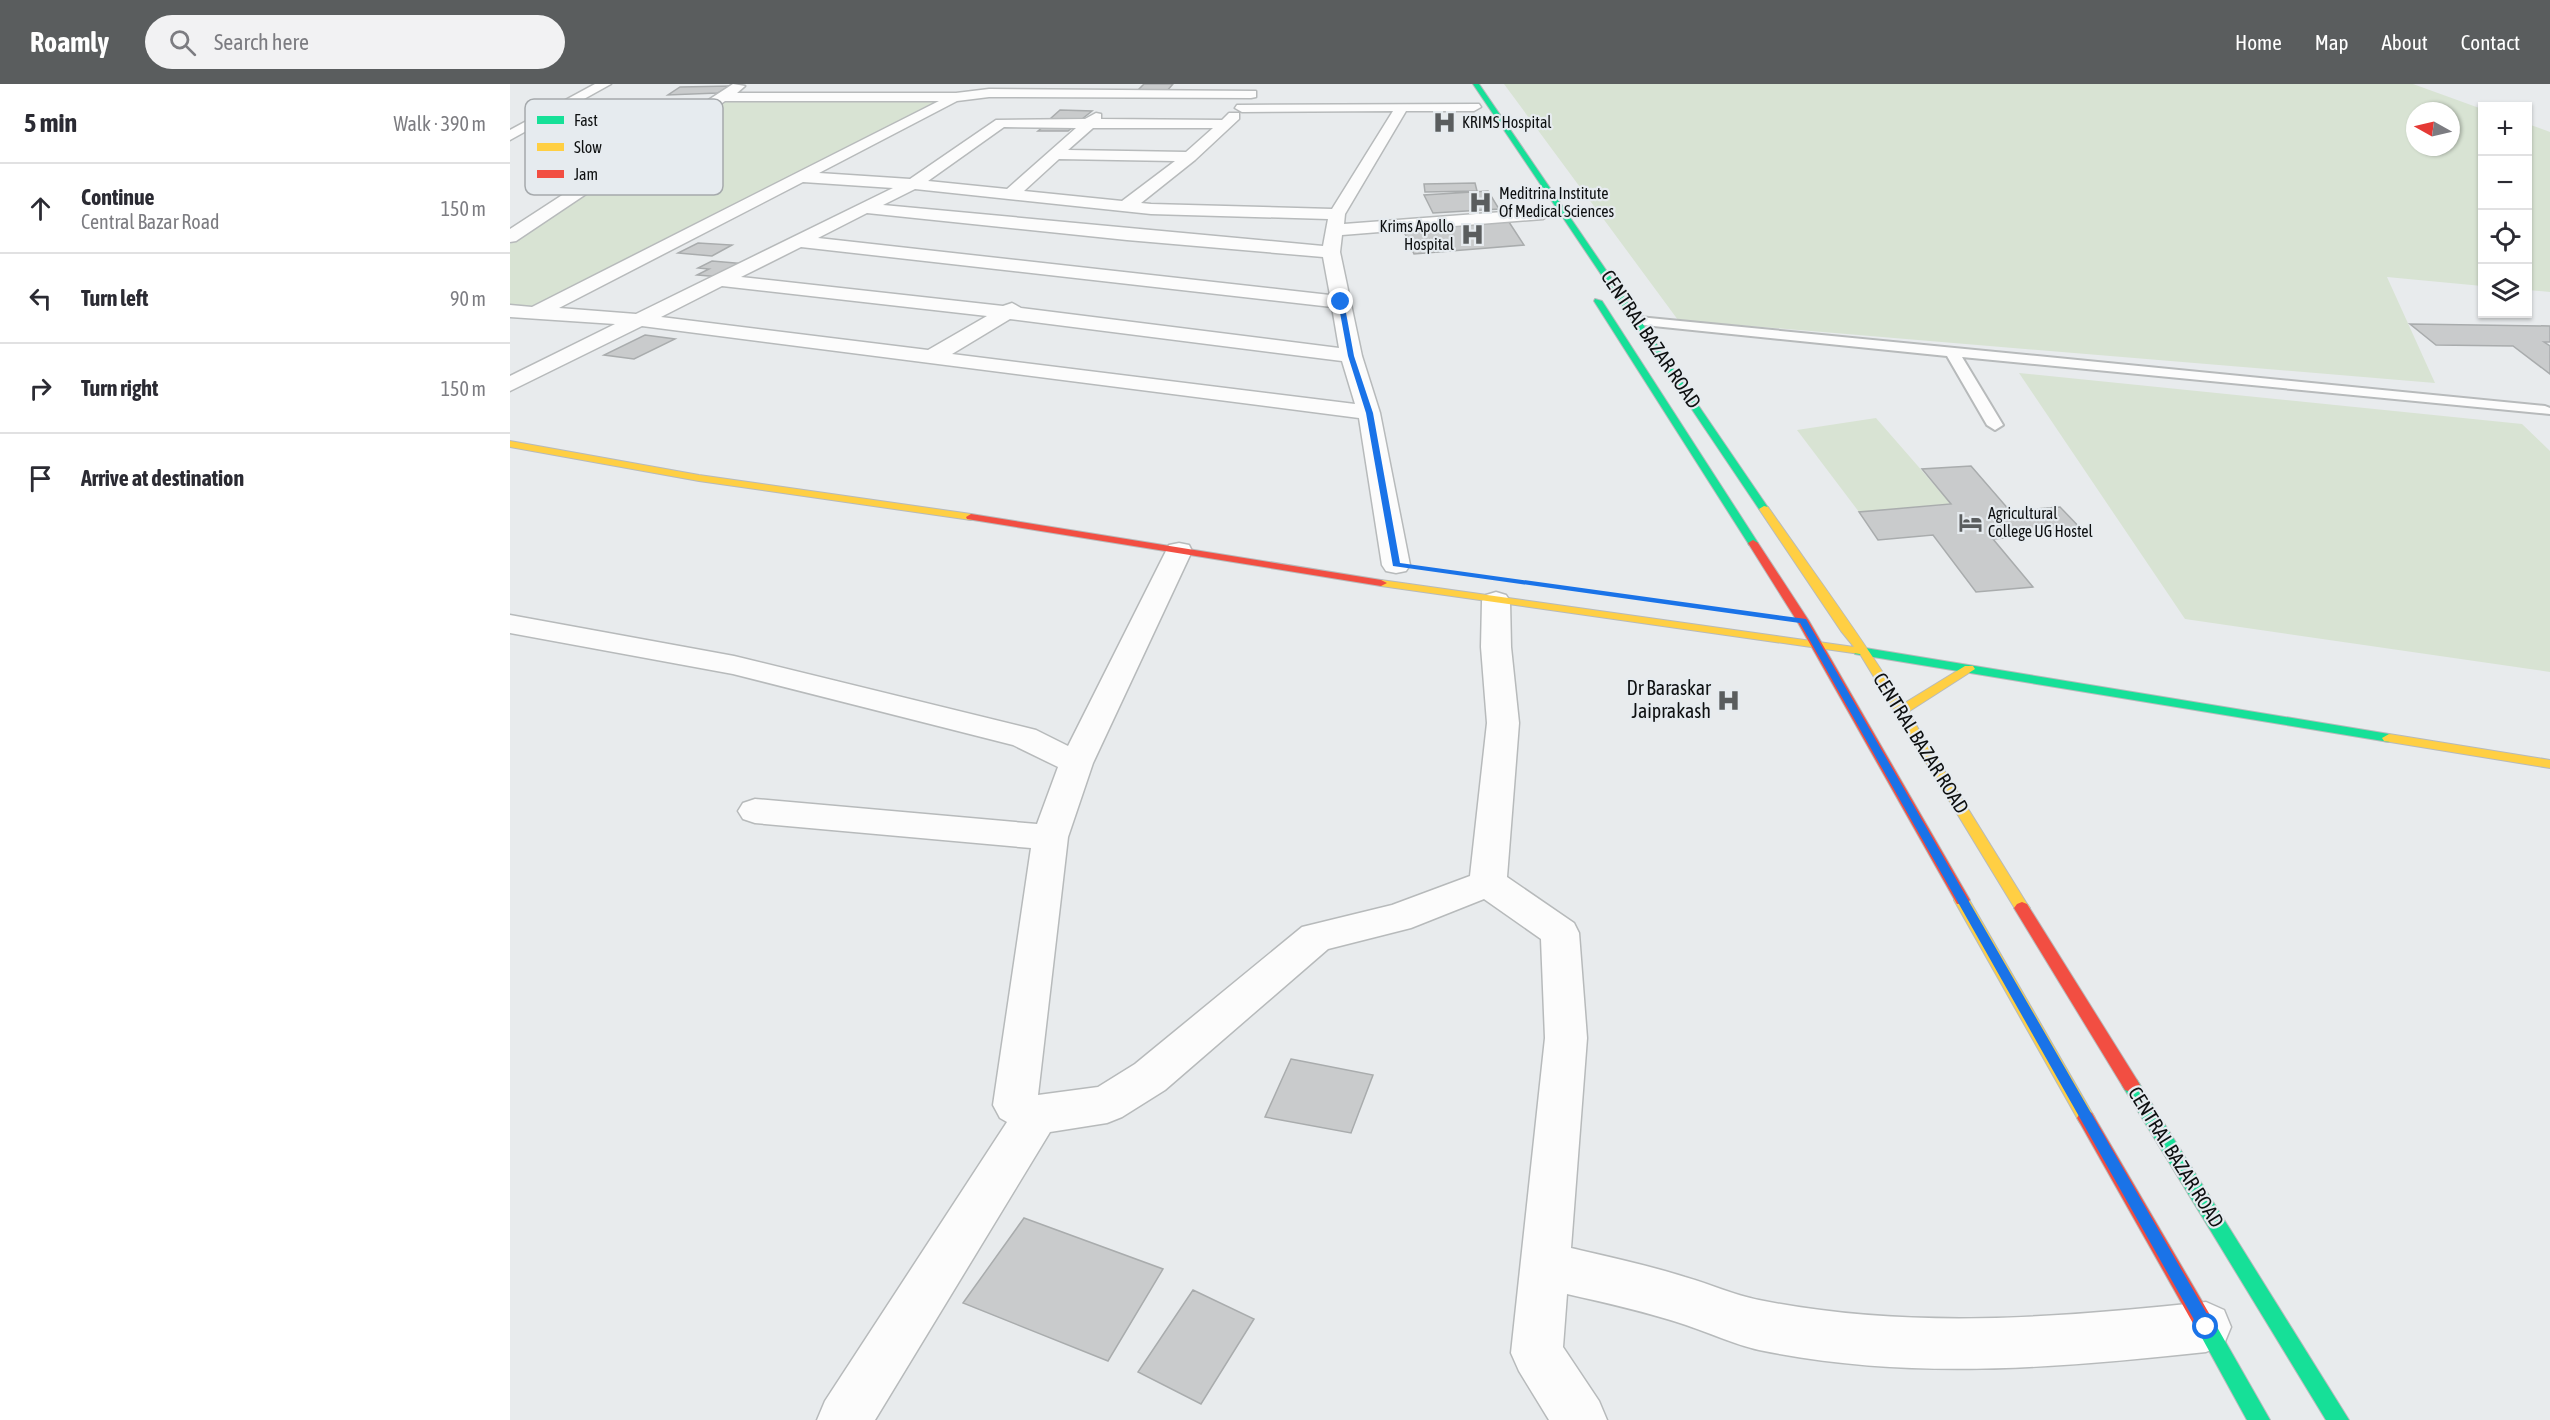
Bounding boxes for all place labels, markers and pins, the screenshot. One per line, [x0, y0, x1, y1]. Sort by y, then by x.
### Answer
hospital icon: KRIMS Hospital [1431, 109, 1457, 135]
place label: KRIMS Hospital [1462, 113, 1552, 132]
place label: Meditrina Institute Of Medical Sciences [1499, 184, 1614, 220]
hospital icon: Meditrina Institute Of Medical Sciences [1468, 189, 1494, 215]
place label: Krims Apollo Hospital [1380, 217, 1455, 254]
hospital icon: Krims Apollo Hospital [1459, 222, 1485, 248]
place label: Agricultural College UG Hostel [1988, 504, 2094, 541]
hotel icon: Agricultural College UG Hostel [1957, 509, 1983, 535]
place label: Dr Baraskar Jaiprakash [1627, 676, 1712, 722]
hospital icon: Dr Baraskar Jaiprakash [1716, 687, 1742, 713]

